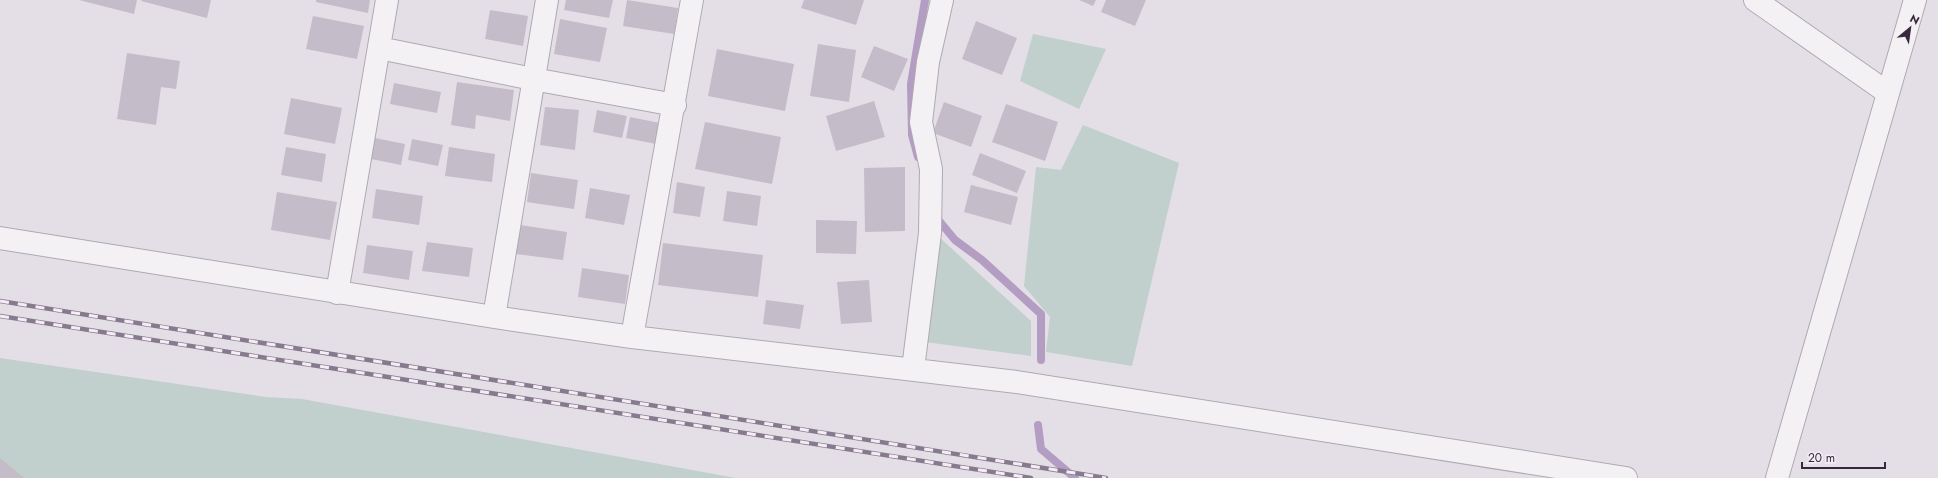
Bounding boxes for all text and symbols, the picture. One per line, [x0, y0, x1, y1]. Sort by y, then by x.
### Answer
north arrow [1890, 8, 1930, 48]
text: N [1907, 10, 1923, 28]
scale bar [1802, 444, 1885, 470]
text: 20 m [1808, 449, 1835, 467]

